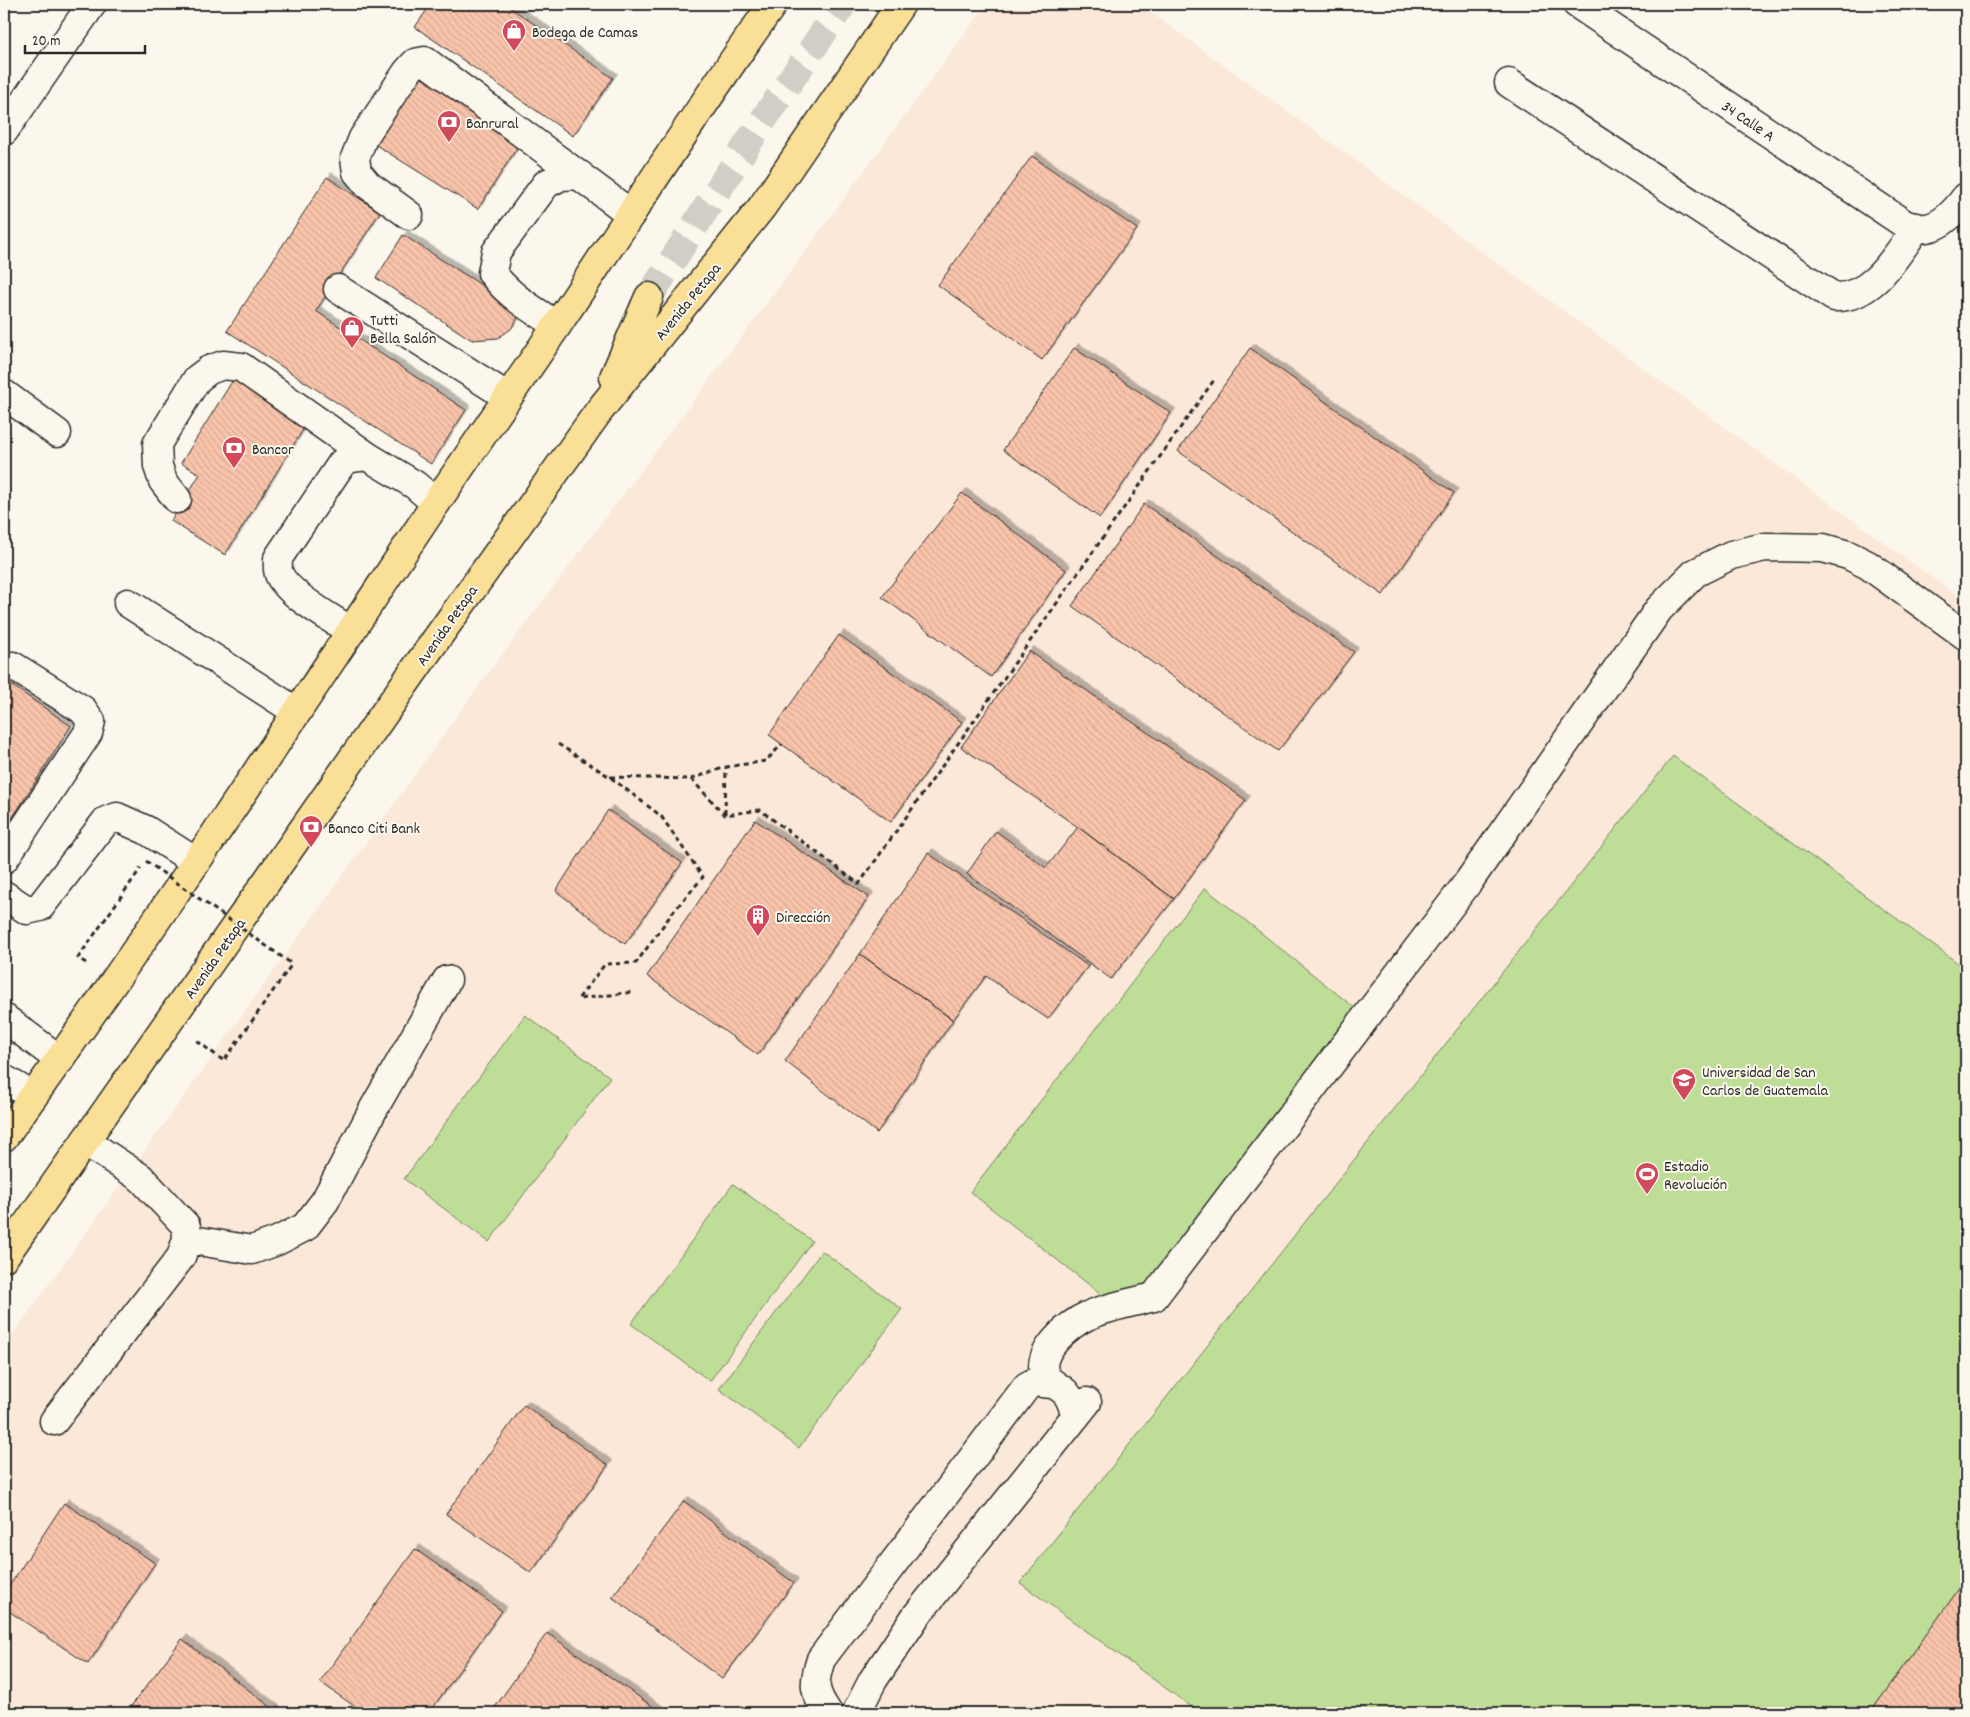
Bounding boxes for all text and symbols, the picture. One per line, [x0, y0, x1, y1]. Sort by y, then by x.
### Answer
shop icon: Bodega de Camas [501, 18, 527, 52]
scale bar [25, 22, 145, 54]
place label: Bodega de Camas [532, 22, 639, 45]
text: 20 m [32, 31, 60, 53]
street label: 34 Calle A [1716, 96, 1779, 148]
bank icon: Banrural [436, 109, 462, 143]
place label: Banrural [466, 113, 519, 136]
street label: Avenida Petapa [650, 258, 728, 346]
place label: Tutti Bella Salón [370, 310, 436, 351]
shop icon: Tutti Bella Salón [339, 315, 365, 349]
bank icon: Bancor [221, 435, 247, 469]
place label: Bancor [252, 439, 294, 462]
street label: Avenida Petapa [412, 581, 485, 672]
bank icon: Banco Citi Bank [298, 814, 324, 848]
place label: Banco Citi Bank [328, 818, 420, 841]
building icon: Dirección [745, 903, 771, 937]
place label: Dirección [776, 907, 830, 930]
street label: Avenida Petapa [180, 914, 253, 1005]
place label: Universidad de San Carlos de Guatemala [1702, 1062, 1829, 1103]
school or university icon: Universidad de San Carlos de Guatemala [1671, 1067, 1697, 1101]
place label: Estadio Revolución [1664, 1156, 1727, 1197]
sports icon: Estadio Revolución [1634, 1161, 1660, 1195]

